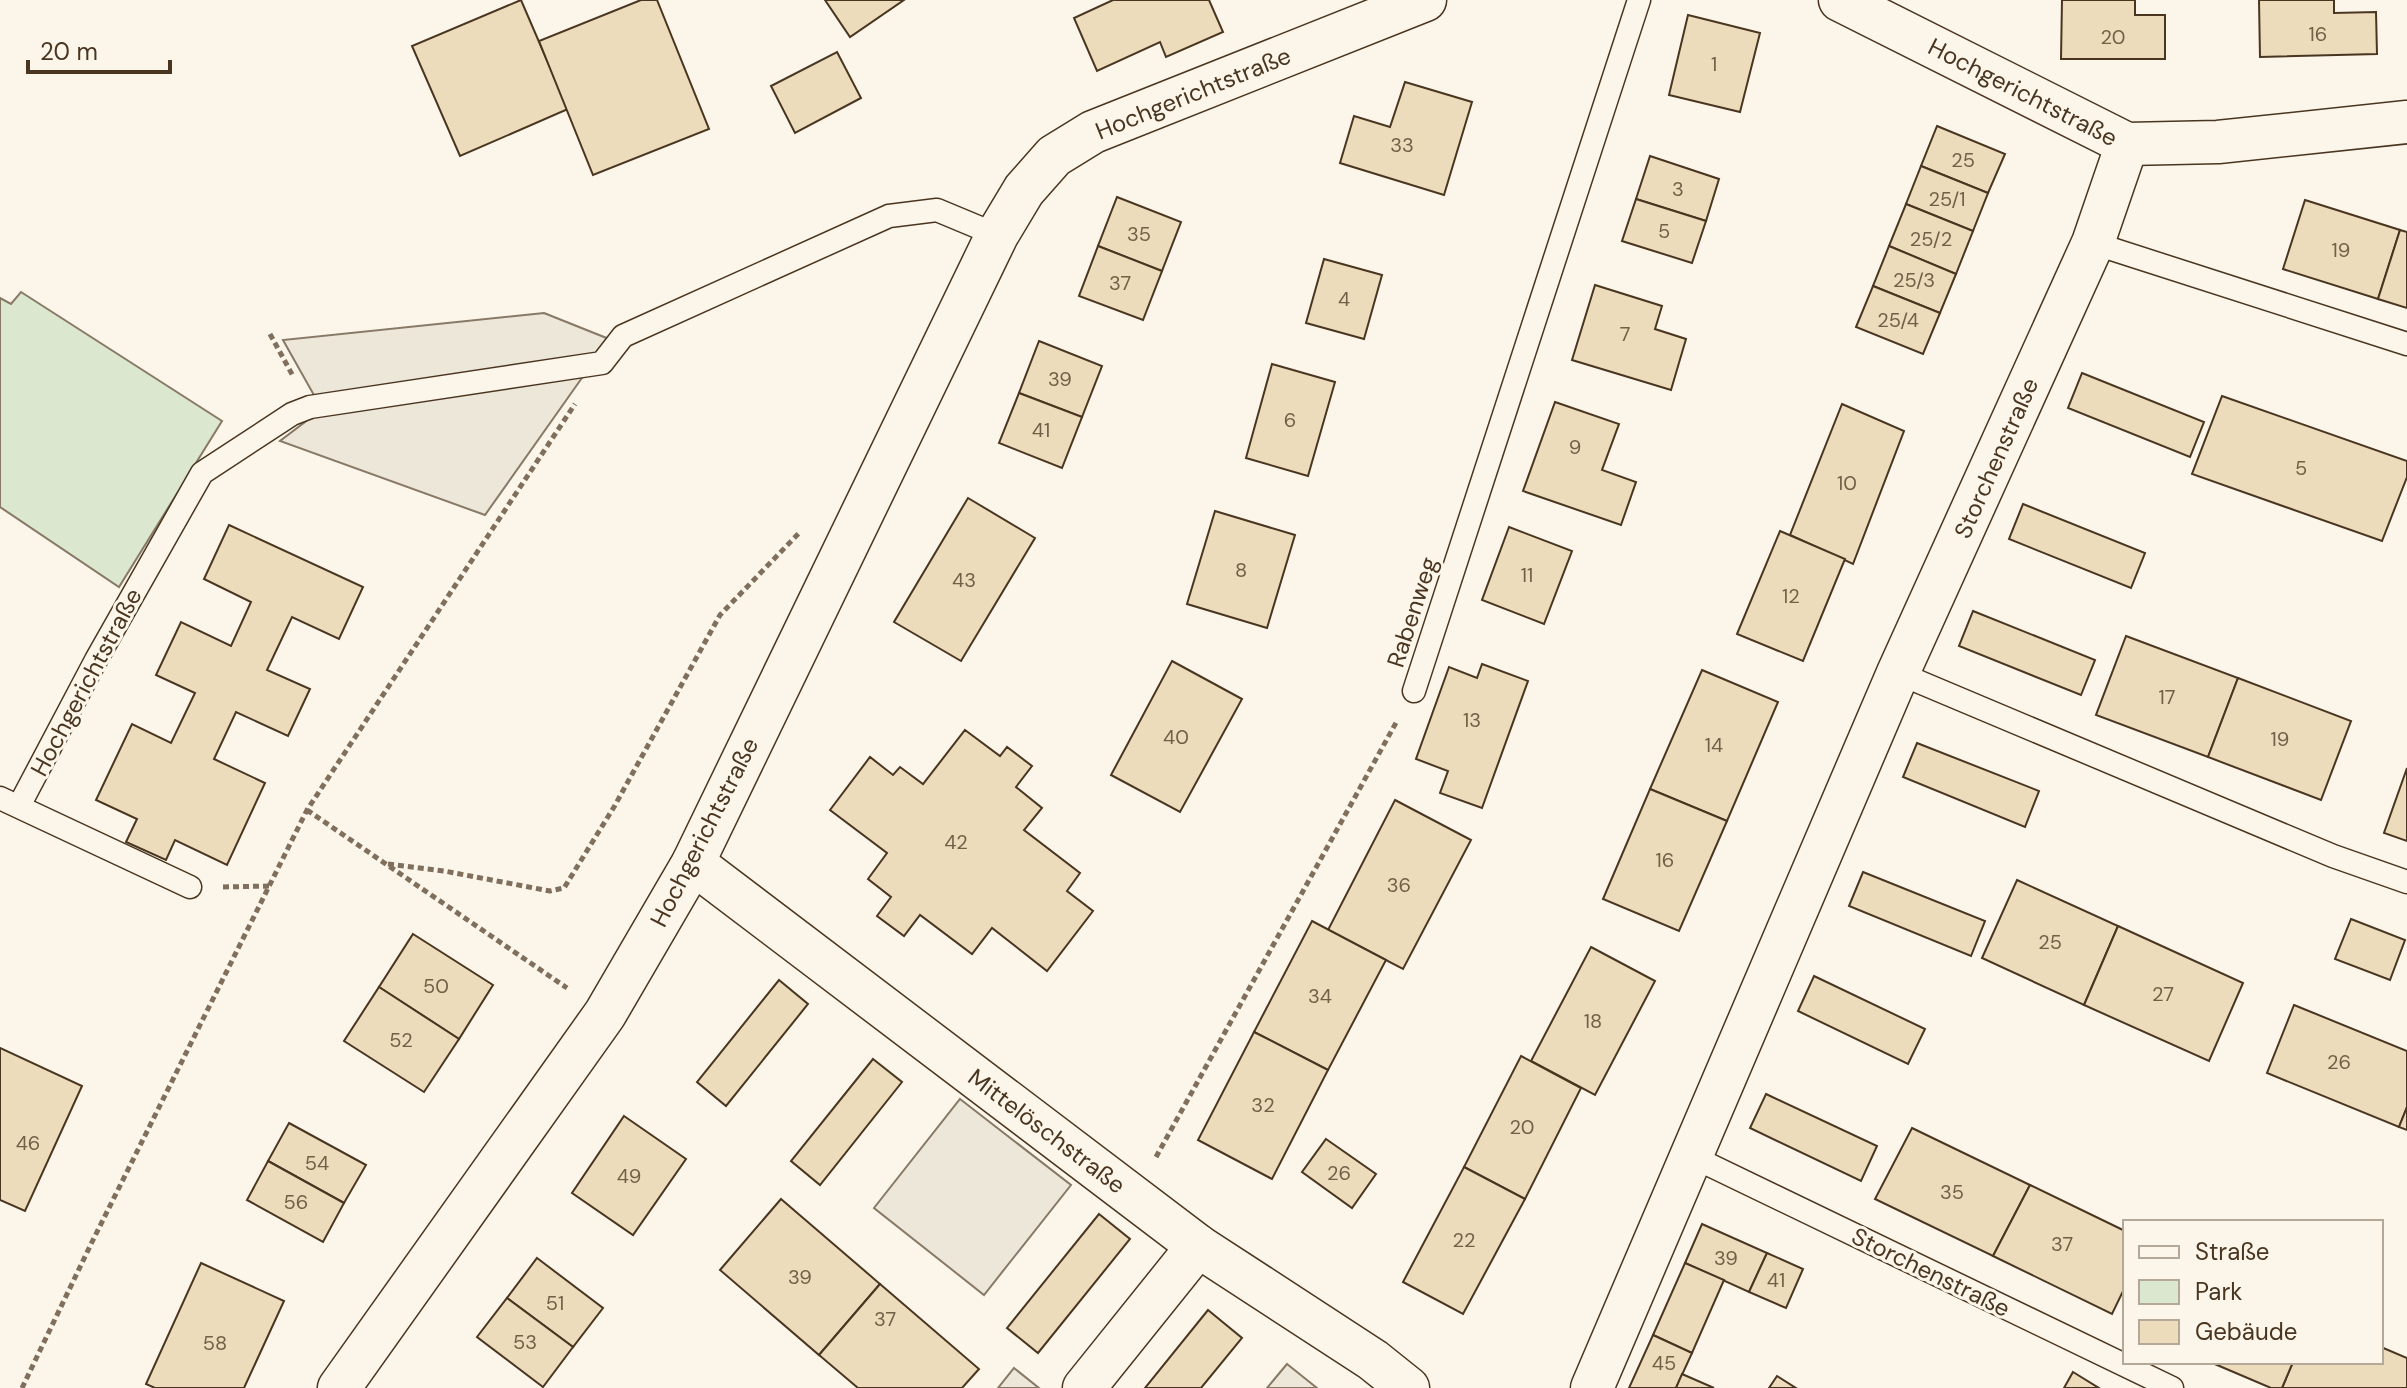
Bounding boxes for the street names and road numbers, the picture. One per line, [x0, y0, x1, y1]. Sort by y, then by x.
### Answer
street label: Hochgerichtstraße [1923, 31, 2123, 153]
street label: Hochgerichtstraße [1091, 40, 1295, 146]
street label: Storchenstraße [1947, 373, 2045, 543]
street label: Rabenweg [1380, 553, 1444, 671]
street label: Hochgerichtstraße [23, 583, 149, 781]
street label: Hochgerichtstraße [643, 732, 765, 932]
street label: Mittelöschstraße [962, 1062, 1132, 1200]
street label: Storchenstraße [1847, 1220, 2015, 1324]

